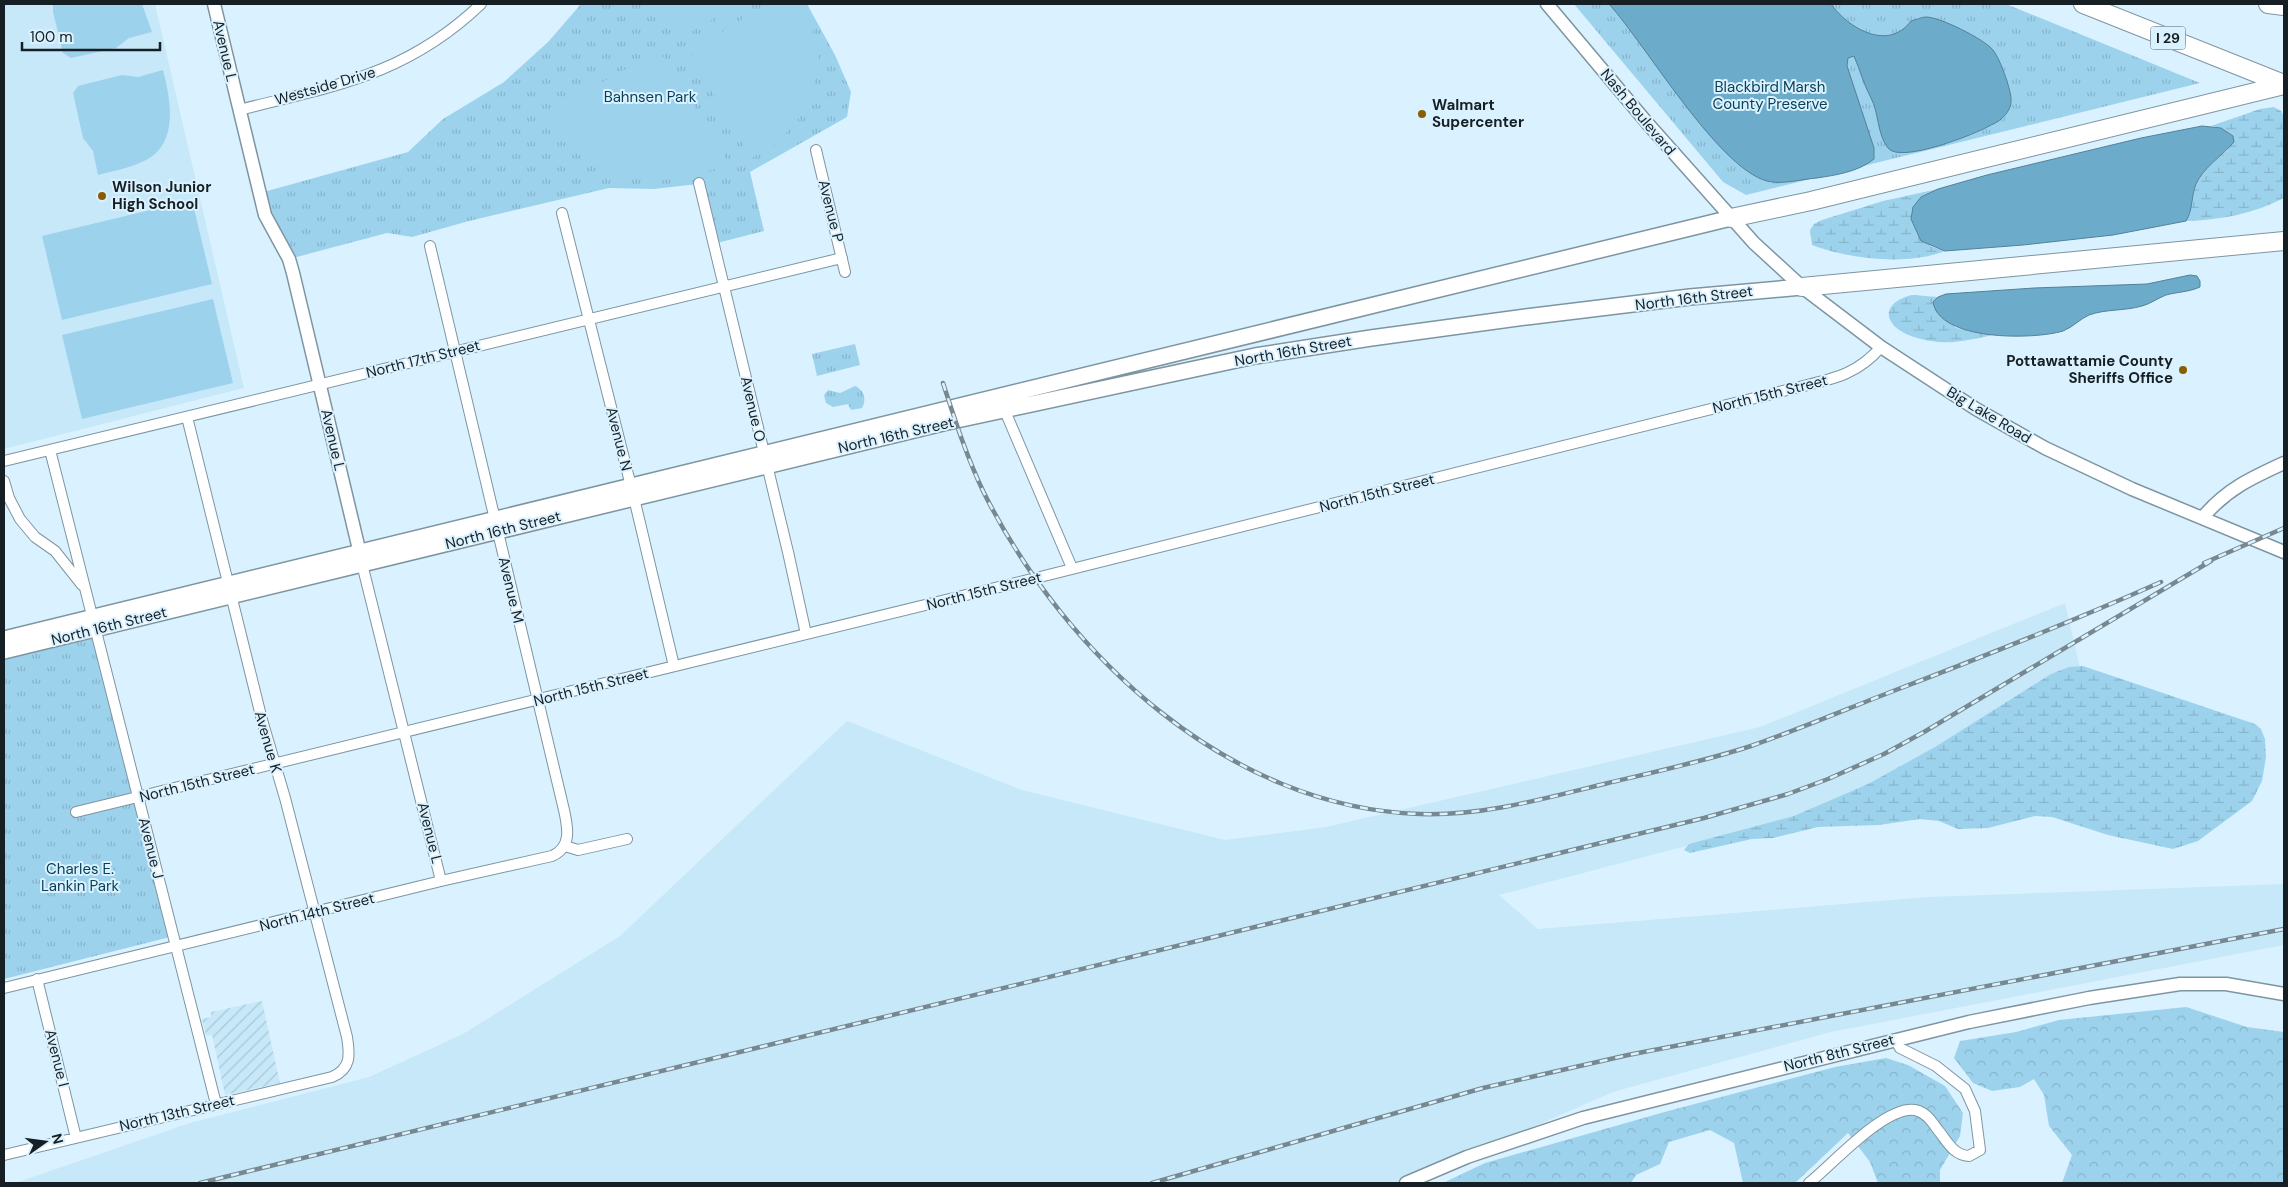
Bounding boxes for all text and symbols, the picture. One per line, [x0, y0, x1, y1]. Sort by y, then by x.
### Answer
street label: Avenue L [208, 18, 242, 84]
scale bar [22, 20, 160, 52]
road number: I 29 [2150, 26, 2186, 49]
text: 100 m [30, 27, 73, 47]
street label: Westside Drive [272, 62, 378, 110]
street label: Nash Boulevard [1596, 65, 1680, 159]
park label: Blackbird Marsh County Preserve [1712, 77, 1828, 114]
park label: Bahnsen Park [604, 87, 697, 107]
place label: Walmart Supercenter [1432, 95, 1524, 132]
marker: Walmart Supercenter [1416, 108, 1428, 120]
place label: Wilson Junior High School [112, 177, 211, 214]
street label: Avenue P [814, 178, 848, 245]
marker: Wilson Junior High School [96, 190, 108, 202]
street label: North 16th Street [1634, 281, 1754, 315]
street label: North 16th Street [1233, 331, 1353, 371]
street label: North 17th Street [364, 335, 482, 383]
place label: Pottawattamie County Sheriffs Office [2006, 351, 2173, 388]
marker: Pottawattamie County Sheriffs Office [2177, 364, 2189, 376]
street label: North 15th Street [1710, 370, 1830, 418]
street label: Avenue O [736, 374, 770, 444]
street label: Big Lake Road [1943, 382, 2035, 448]
street label: Avenue N [601, 405, 637, 473]
street label: Avenue L [316, 407, 350, 473]
street label: North 16th Street [836, 412, 956, 458]
street label: North 15th Street [1317, 469, 1437, 517]
street label: North 16th Street [443, 506, 563, 554]
street label: Avenue M [494, 555, 528, 625]
street label: North 15th Street [924, 567, 1044, 615]
street label: North 16th Street [49, 602, 169, 650]
street label: North 15th Street [531, 663, 651, 711]
street label: Avenue K [250, 709, 286, 776]
street label: North 15th Street [137, 759, 257, 807]
street label: Avenue L [413, 800, 447, 866]
street label: Avenue J [134, 815, 168, 881]
park label: Charles E. Lankin Park [41, 859, 119, 896]
street label: North 14th Street [257, 888, 377, 936]
street label: Avenue I [40, 1027, 74, 1089]
street label: North 8th Street [1782, 1030, 1897, 1076]
street label: North 13th Street [117, 1090, 237, 1136]
north arrow [20, 1117, 70, 1167]
text: N [48, 1132, 68, 1146]

